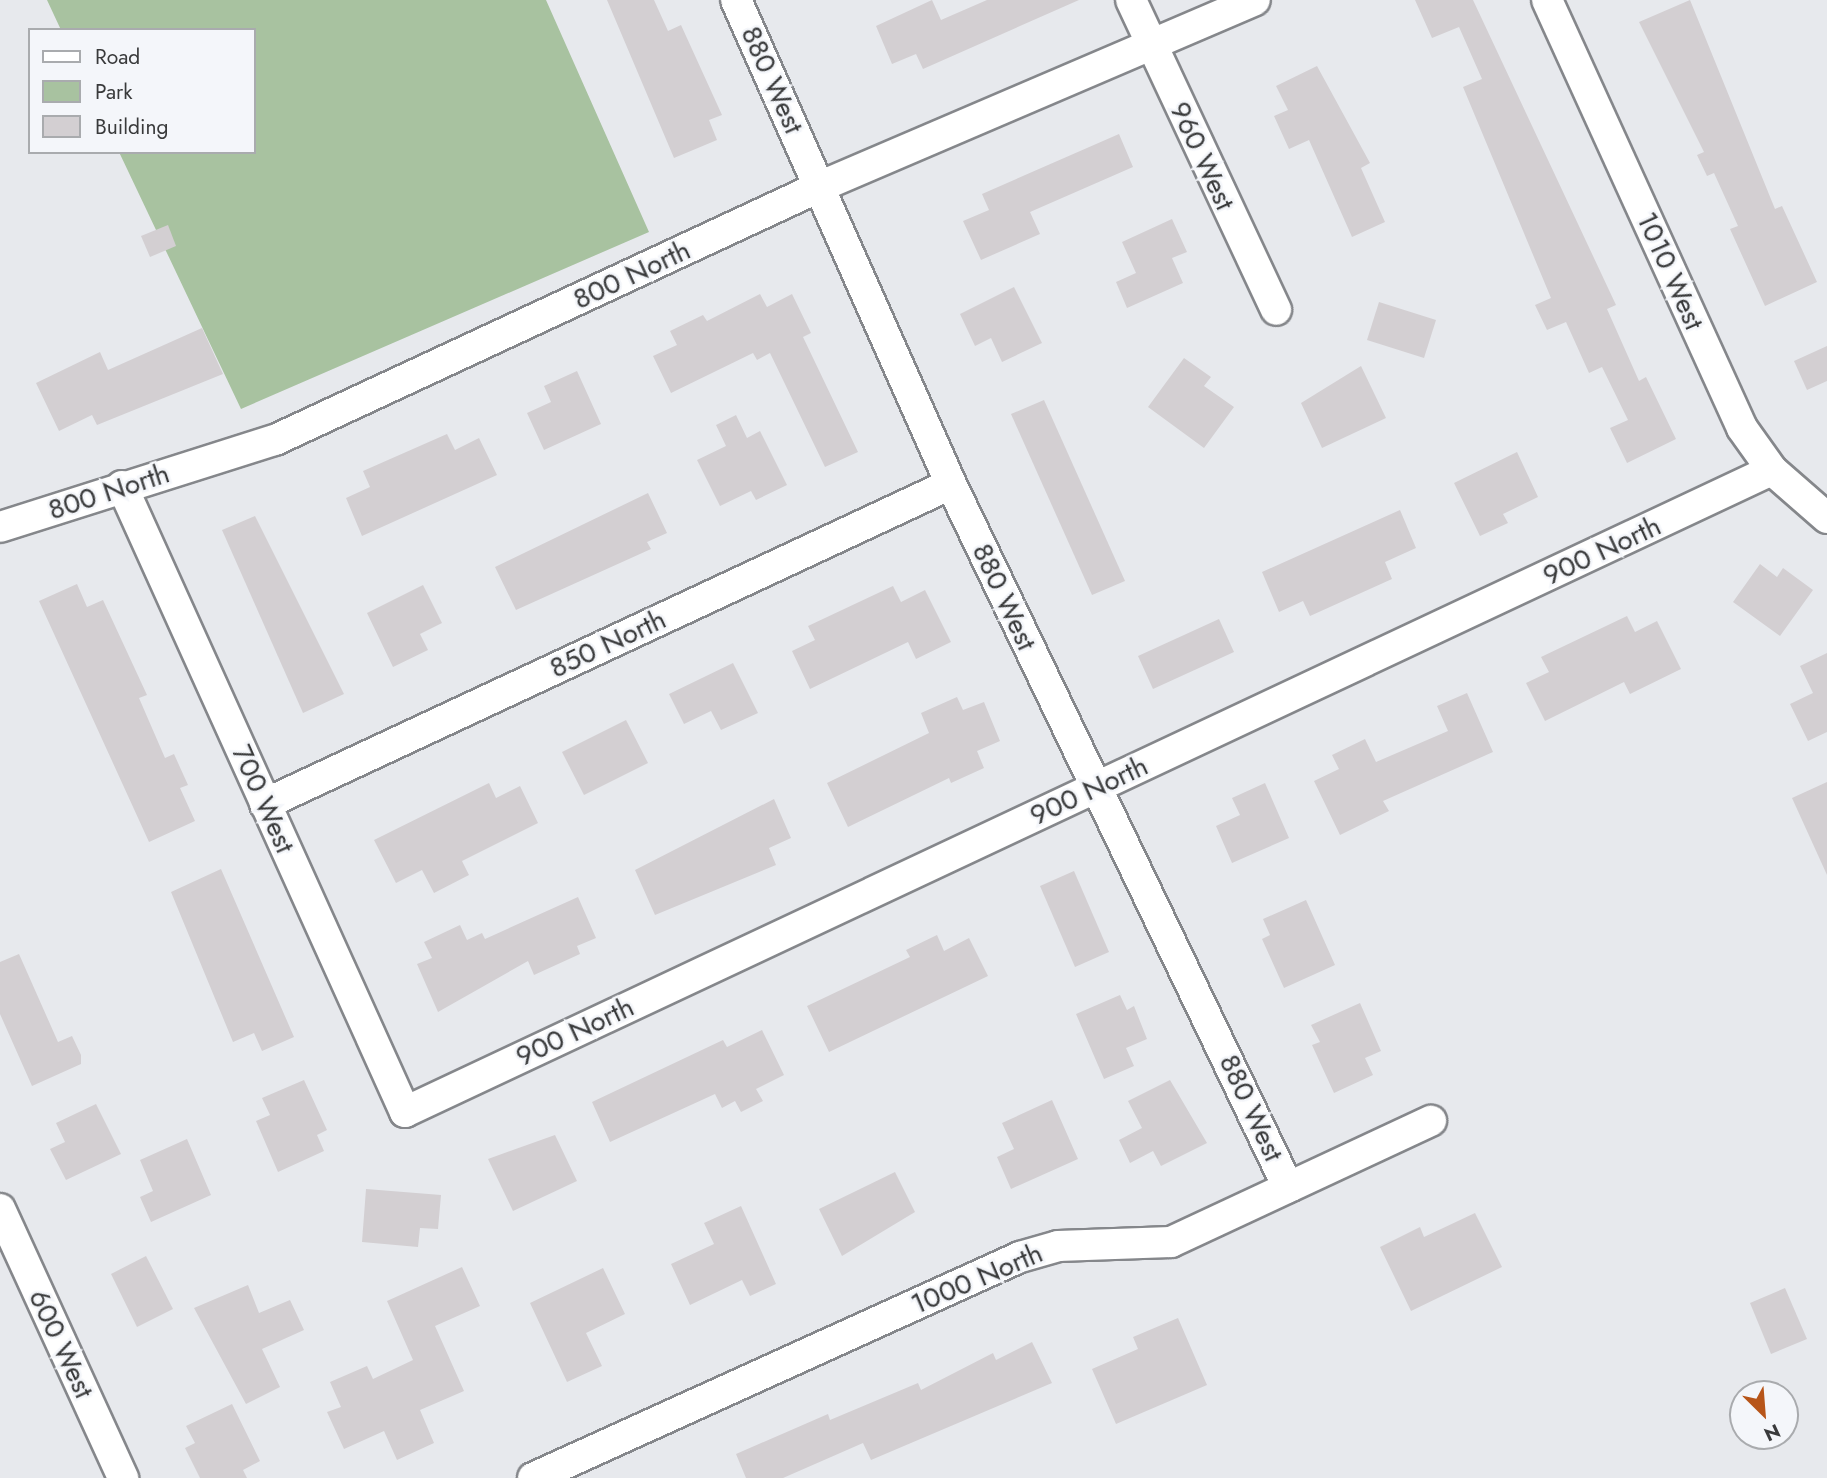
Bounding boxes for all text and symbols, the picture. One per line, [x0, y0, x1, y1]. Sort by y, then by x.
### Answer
street label: 880 West [734, 21, 810, 139]
legend [28, 28, 256, 154]
text: Road [95, 42, 140, 72]
text: Park [95, 77, 132, 107]
street label: 960 West [1162, 97, 1242, 215]
text: Building [95, 112, 168, 142]
street label: 1010 West [1629, 207, 1711, 335]
street label: 800 North [568, 233, 696, 317]
street label: 800 North [44, 457, 174, 527]
street label: 900 North [1538, 509, 1666, 593]
street label: 880 West [965, 538, 1043, 656]
street label: 850 North [545, 603, 671, 685]
street label: 700 West [224, 740, 302, 858]
street label: 900 North [1025, 749, 1153, 833]
street label: 900 North [511, 990, 639, 1074]
street label: 880 West [1212, 1049, 1290, 1167]
street label: 1000 North [906, 1236, 1048, 1322]
street label: 600 West [21, 1284, 101, 1404]
north arrow [1729, 1380, 1799, 1450]
text: N [1760, 1417, 1785, 1448]

